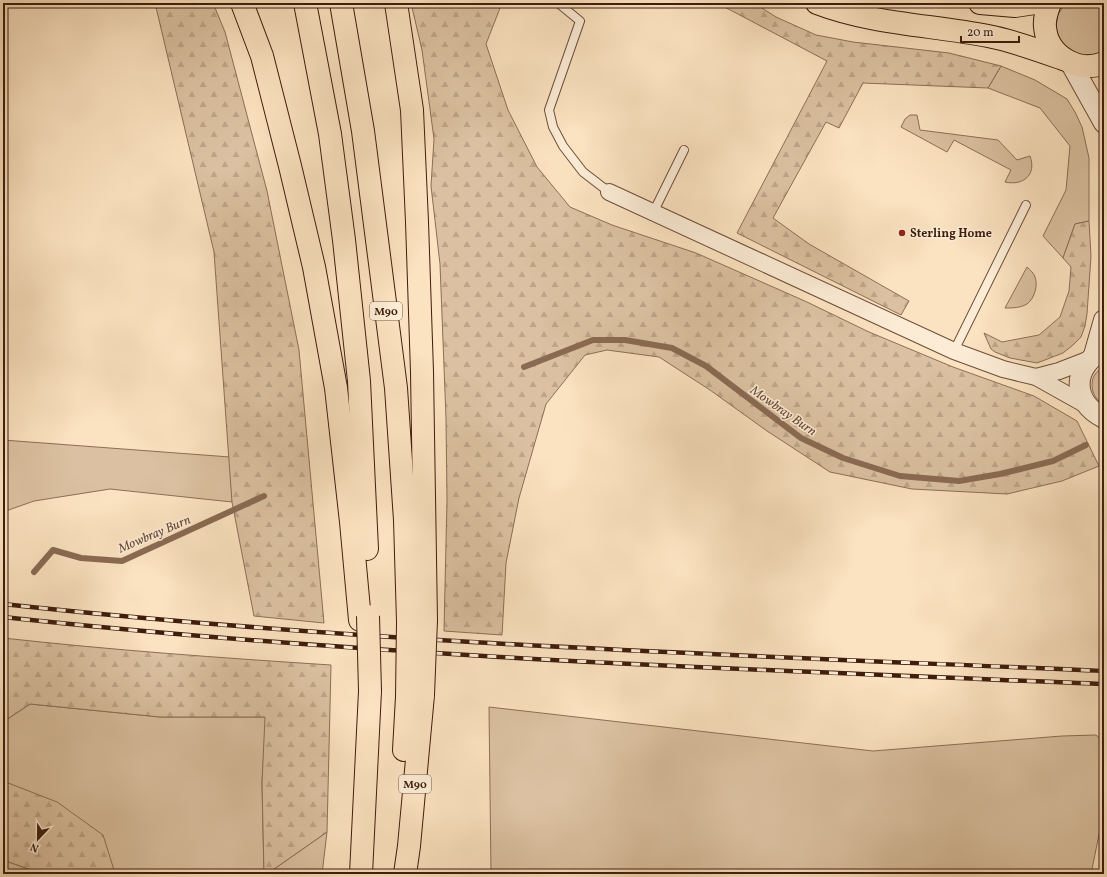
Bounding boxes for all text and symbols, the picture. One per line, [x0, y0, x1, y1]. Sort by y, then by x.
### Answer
scale bar [961, 18, 1019, 44]
text: 20 m [967, 25, 994, 41]
place label: Sterling Home [910, 226, 992, 242]
marker: Sterling Home [897, 228, 907, 238]
road number: M90 [370, 302, 402, 320]
water label: Mowbray Burn [745, 382, 820, 441]
water label: Mowbray Burn [115, 511, 194, 559]
road number: M90 [399, 775, 431, 793]
north arrow [18, 819, 58, 859]
text: N [28, 838, 41, 855]

